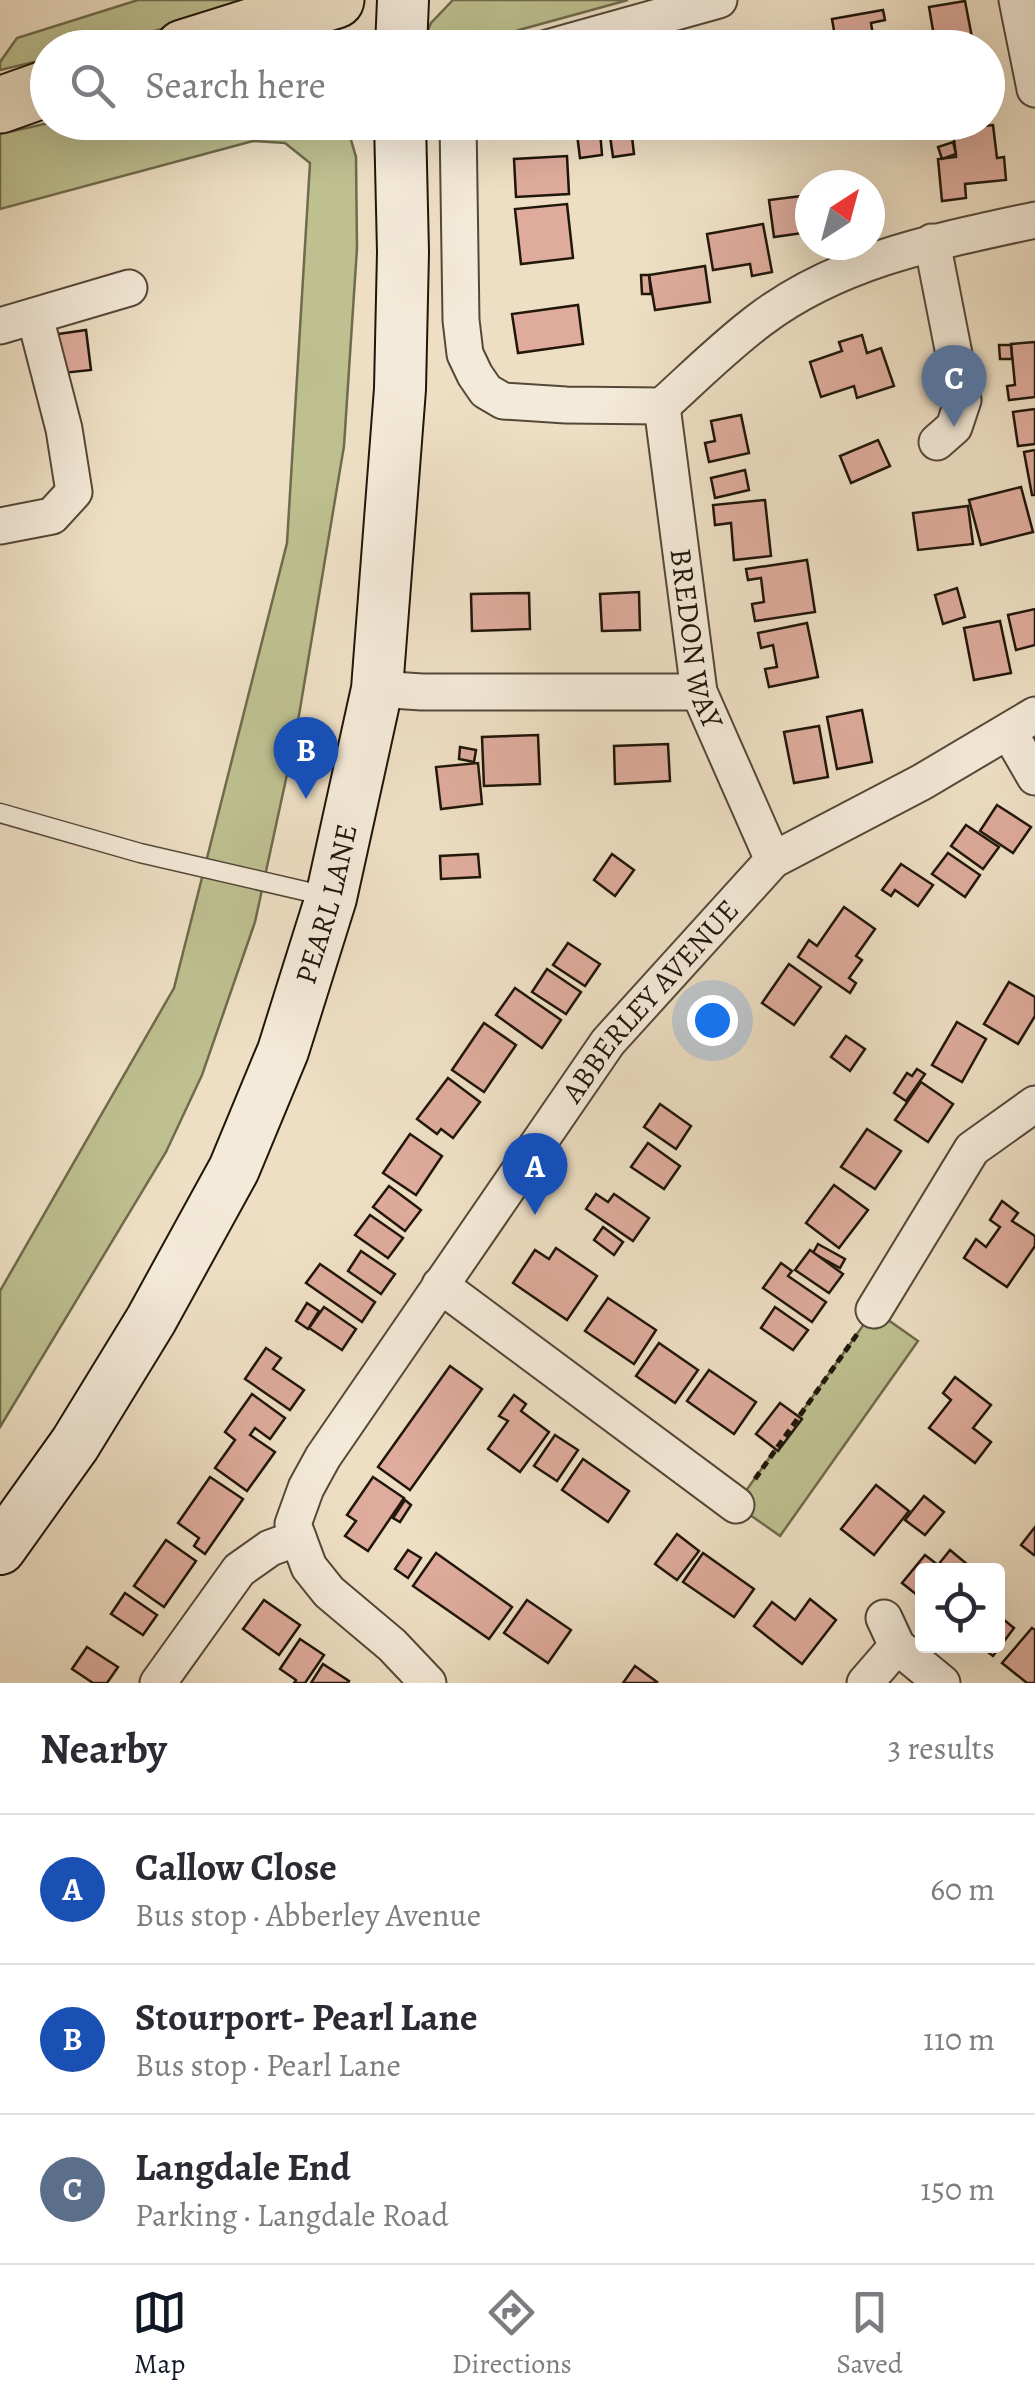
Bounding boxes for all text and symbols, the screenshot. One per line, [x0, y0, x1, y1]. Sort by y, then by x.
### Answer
search box [30, 30, 1005, 140]
icon: search [65, 58, 120, 113]
text: Search here [145, 59, 326, 111]
north arrow [795, 170, 885, 260]
pin: C [922, 344, 986, 427]
street label: BREDON WAY [661, 546, 733, 736]
pin: B [274, 716, 338, 799]
street label: PEARL LANE [285, 820, 367, 989]
street label: ABBERLEY AVENUE [552, 891, 748, 1111]
your location [687, 995, 738, 1046]
pin: A [502, 1132, 568, 1215]
map controls [915, 1563, 1005, 1653]
button: locate [915, 1563, 1005, 1653]
text: Nearby [40, 1720, 167, 1777]
text: 3 results [888, 1726, 995, 1770]
text: Callow Close [135, 1841, 337, 1893]
text: A [62, 1867, 83, 1911]
text: 60 m [930, 1867, 995, 1911]
text: Bus stop · Abberley Avenue [135, 1893, 481, 1937]
text: Stourport- Pearl Lane [135, 1991, 477, 2043]
text: B [62, 2017, 83, 2061]
text: 110 m [923, 2017, 995, 2061]
text: Bus stop · Pearl Lane [135, 2043, 401, 2087]
text: Langdale End [135, 2141, 351, 2193]
text: C [63, 2167, 82, 2211]
text: 150 m [920, 2167, 995, 2211]
text: Parking · Langdale Road [135, 2193, 449, 2237]
tab: Map [132, 2285, 187, 2383]
tab: Directions [452, 2285, 572, 2383]
tab: Saved [836, 2285, 903, 2383]

